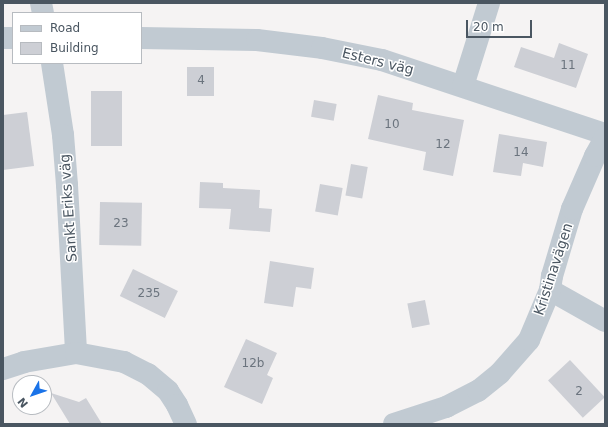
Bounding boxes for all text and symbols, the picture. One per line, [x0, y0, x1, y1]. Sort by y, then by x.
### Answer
legend [12, 12, 142, 64]
scale bar [468, 12, 534, 38]
text: 20 m [473, 20, 504, 34]
text: Road [50, 21, 80, 35]
text: Building [50, 41, 99, 55]
street label: Esters väg [340, 44, 416, 78]
house number: 11 [560, 59, 576, 73]
house number: 4 [197, 74, 205, 88]
house number: 10 [384, 118, 400, 132]
house number: 12 [435, 138, 451, 152]
house number: 14 [513, 146, 529, 160]
street label: Sankt Eriks väg [56, 153, 80, 263]
house number: 23 [113, 217, 129, 231]
street label: Kristinavägen [530, 221, 576, 317]
house number: 235 [138, 287, 160, 301]
house number: 12b [242, 357, 264, 371]
north arrow [12, 375, 52, 415]
house number: 2 [575, 385, 583, 399]
text: N [15, 395, 31, 410]

